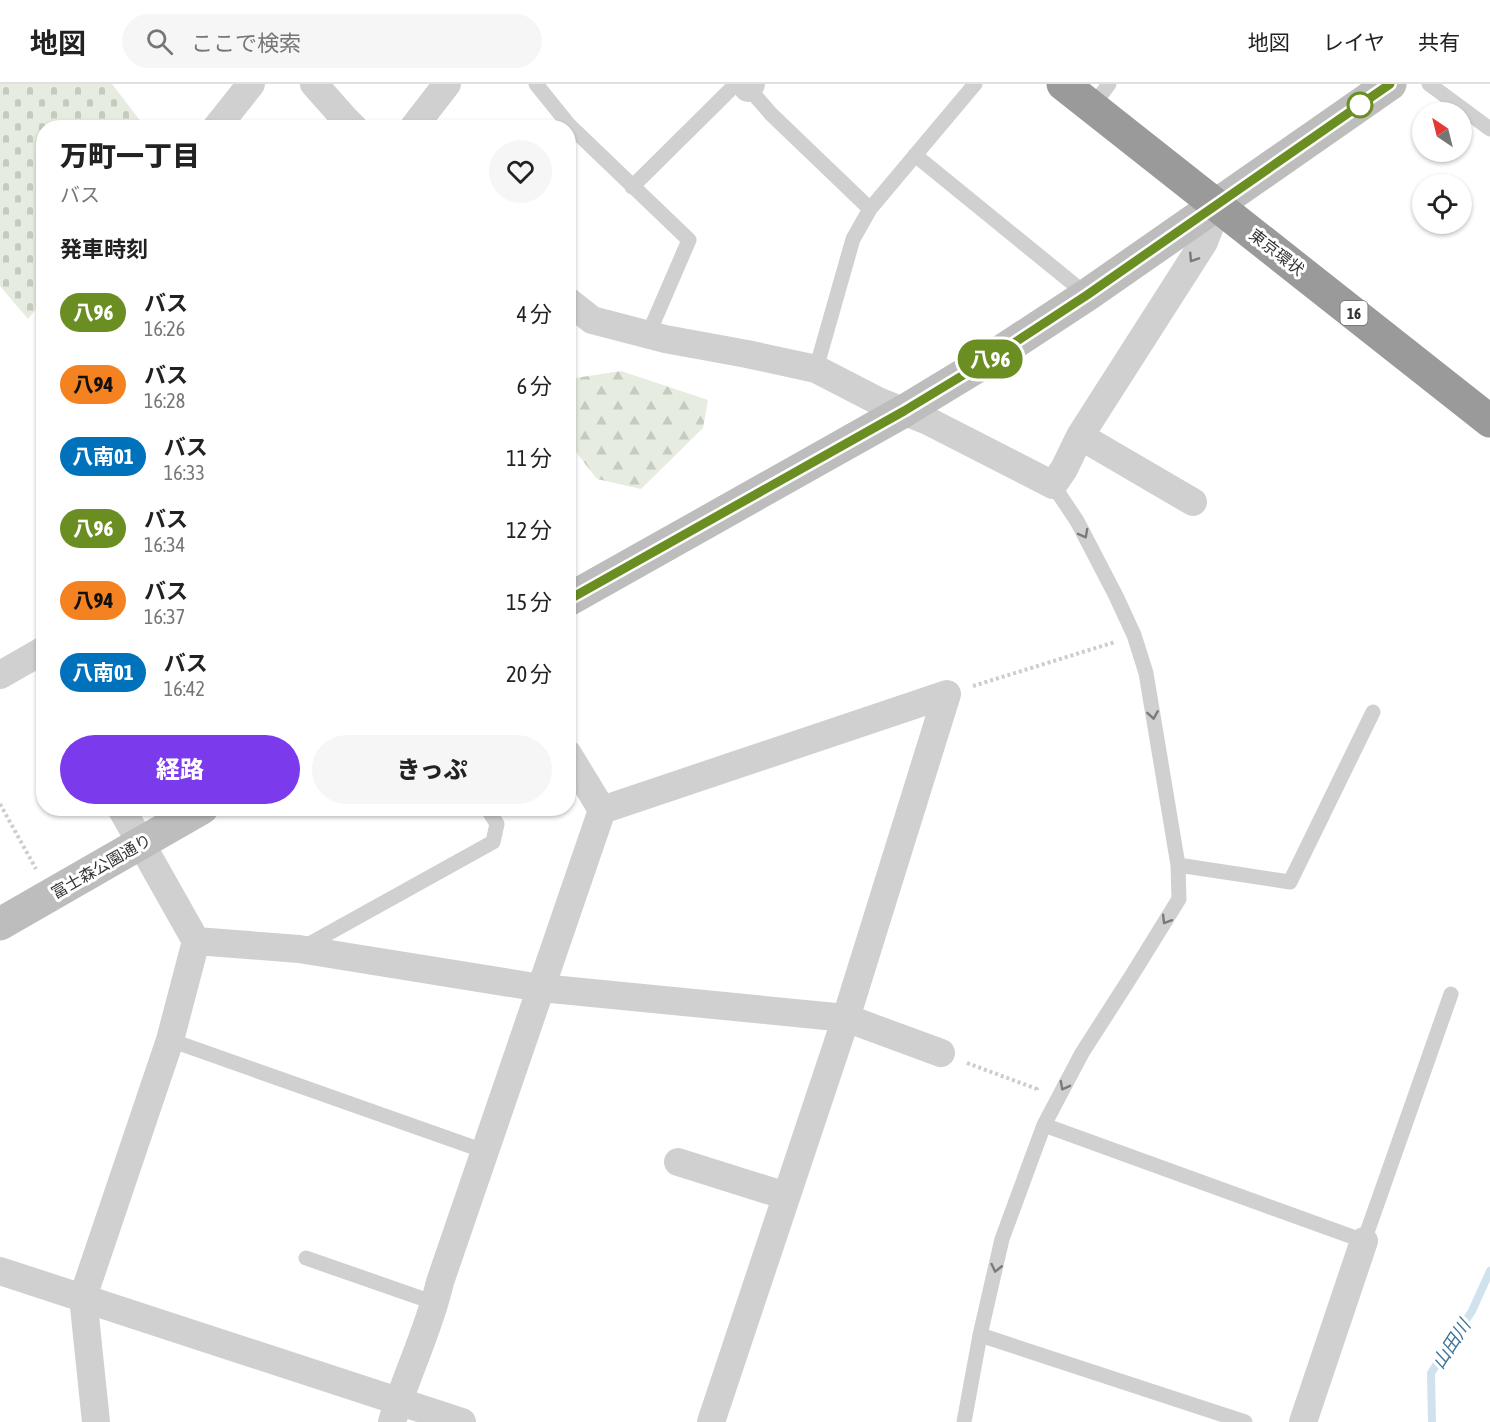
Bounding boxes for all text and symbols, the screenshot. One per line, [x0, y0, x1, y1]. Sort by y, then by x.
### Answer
search box [122, 14, 542, 68]
icon: search [143, 25, 176, 58]
text: 地図 [30, 27, 86, 59]
text: ここで検索 [191, 30, 301, 56]
text: 地図 [1248, 30, 1290, 54]
text: レイヤ [1323, 30, 1385, 54]
text: 共有 [1418, 30, 1460, 54]
unlabelled marker [1347, 92, 1373, 118]
north arrow [1412, 102, 1472, 162]
map controls [1412, 102, 1472, 234]
text: 万町一丁目 [60, 140, 200, 172]
button: heart [489, 140, 552, 203]
button: locate [1412, 174, 1472, 234]
text: バス [60, 183, 100, 206]
street label: 東京環状 [1246, 225, 1308, 279]
text: 発車時刻 [60, 236, 148, 262]
one-way arrow [1189, 252, 1201, 262]
text: バス [144, 290, 188, 316]
text: 八96 [73, 300, 113, 324]
text: 4 分 [517, 301, 552, 327]
road number: 16 [1340, 301, 1368, 325]
text: 16:26 [144, 317, 185, 340]
line badge: 八96 [956, 340, 1024, 378]
text: 八96 [970, 347, 1010, 371]
text: バス [144, 362, 188, 388]
text: 八94 [73, 372, 113, 396]
text: 6 分 [517, 373, 552, 399]
text: 16:28 [144, 389, 185, 412]
text: バス [164, 434, 208, 460]
text: 八南01 [72, 444, 134, 468]
text: 11 分 [506, 445, 552, 471]
text: 16:33 [164, 461, 205, 484]
text: バス [144, 506, 188, 532]
text: 八96 [73, 516, 113, 540]
text: 12 分 [506, 517, 552, 543]
one-way arrow [1077, 528, 1089, 539]
text: 16:34 [144, 533, 185, 556]
text: バス [144, 578, 188, 604]
text: 八94 [73, 588, 113, 612]
text: 15 分 [506, 589, 552, 615]
text: 16:37 [144, 605, 185, 628]
text: バス [164, 650, 208, 676]
text: 八南01 [72, 660, 134, 684]
text: 20 分 [506, 661, 552, 687]
text: 16:42 [164, 677, 205, 700]
one-way arrow [1146, 710, 1159, 720]
button: 経路 [60, 735, 300, 804]
button: きっぷ [312, 735, 552, 804]
street label: 富士森公園通り [48, 830, 154, 902]
one-way arrow [1162, 914, 1173, 924]
one-way arrow [1060, 1080, 1072, 1091]
one-way arrow [990, 1263, 1003, 1273]
water label: 山田川 [1427, 1314, 1476, 1372]

